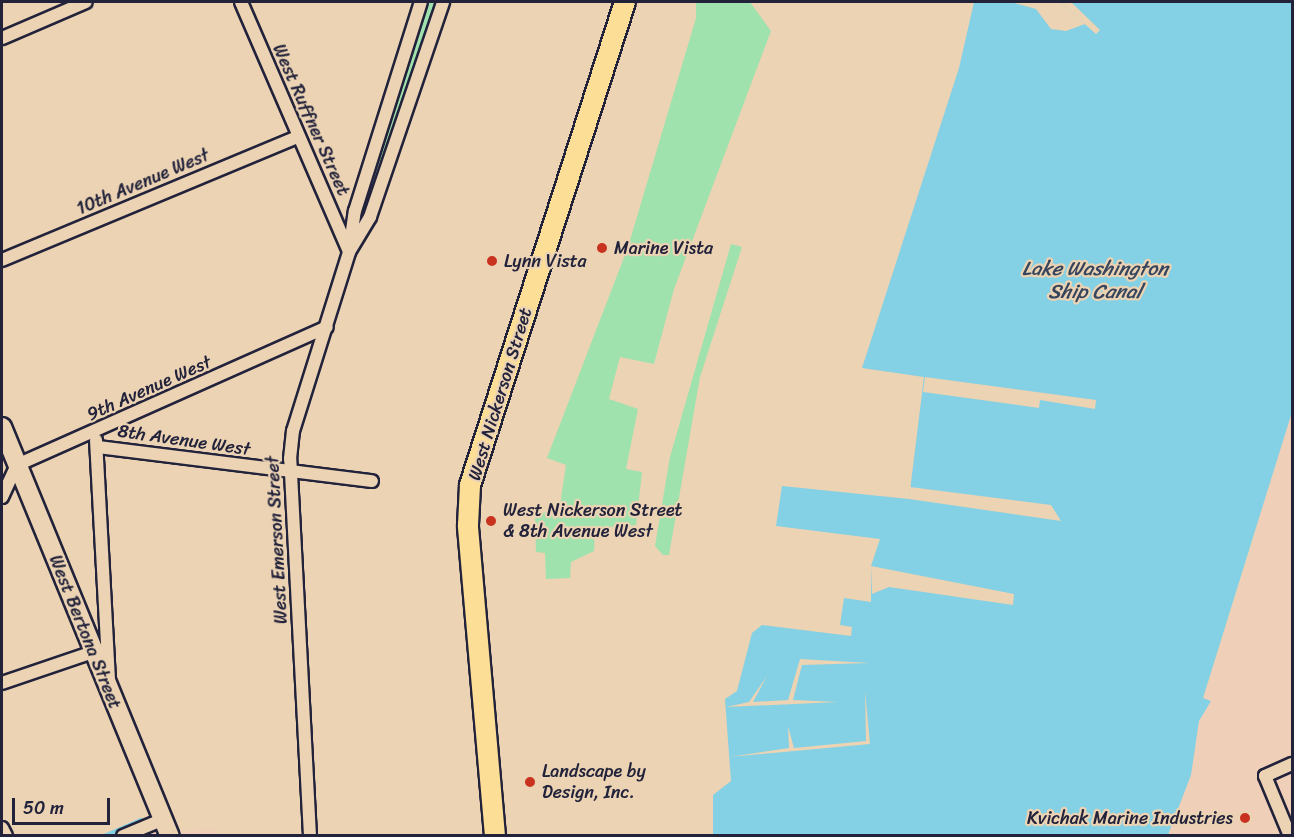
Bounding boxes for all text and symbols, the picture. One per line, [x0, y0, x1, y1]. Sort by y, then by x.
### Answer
street label: West Ruffner Street [268, 41, 354, 199]
street label: 10th Avenue West [73, 144, 213, 220]
place label: Marine Vista [614, 237, 714, 259]
marker: Marine Vista [595, 241, 609, 255]
place label: Lynn Vista [504, 250, 587, 272]
marker: Lynn Vista [485, 254, 499, 268]
water label: Lake Washington Ship Canal [1022, 257, 1168, 304]
street label: West Nickerson Street [463, 305, 537, 483]
street label: 9th Avenue West [83, 351, 215, 425]
street label: 8th Avenue West [116, 420, 252, 460]
street label: West Emerson Street [262, 456, 292, 624]
place label: West Nickerson Street & 8th Avenue West [503, 500, 683, 542]
marker: West Nickerson Street & 8th Avenue West [484, 514, 498, 528]
street label: West Bertona Street [44, 552, 126, 712]
place label: Landscape by Design, Inc. [542, 761, 646, 804]
marker: Landscape by Design, Inc. [523, 775, 537, 789]
scale bar [15, 786, 112, 824]
text: 50 m [23, 792, 64, 824]
place label: Kvichak Marine Industries [1028, 807, 1233, 829]
marker: Kvichak Marine Industries [1238, 811, 1252, 825]

